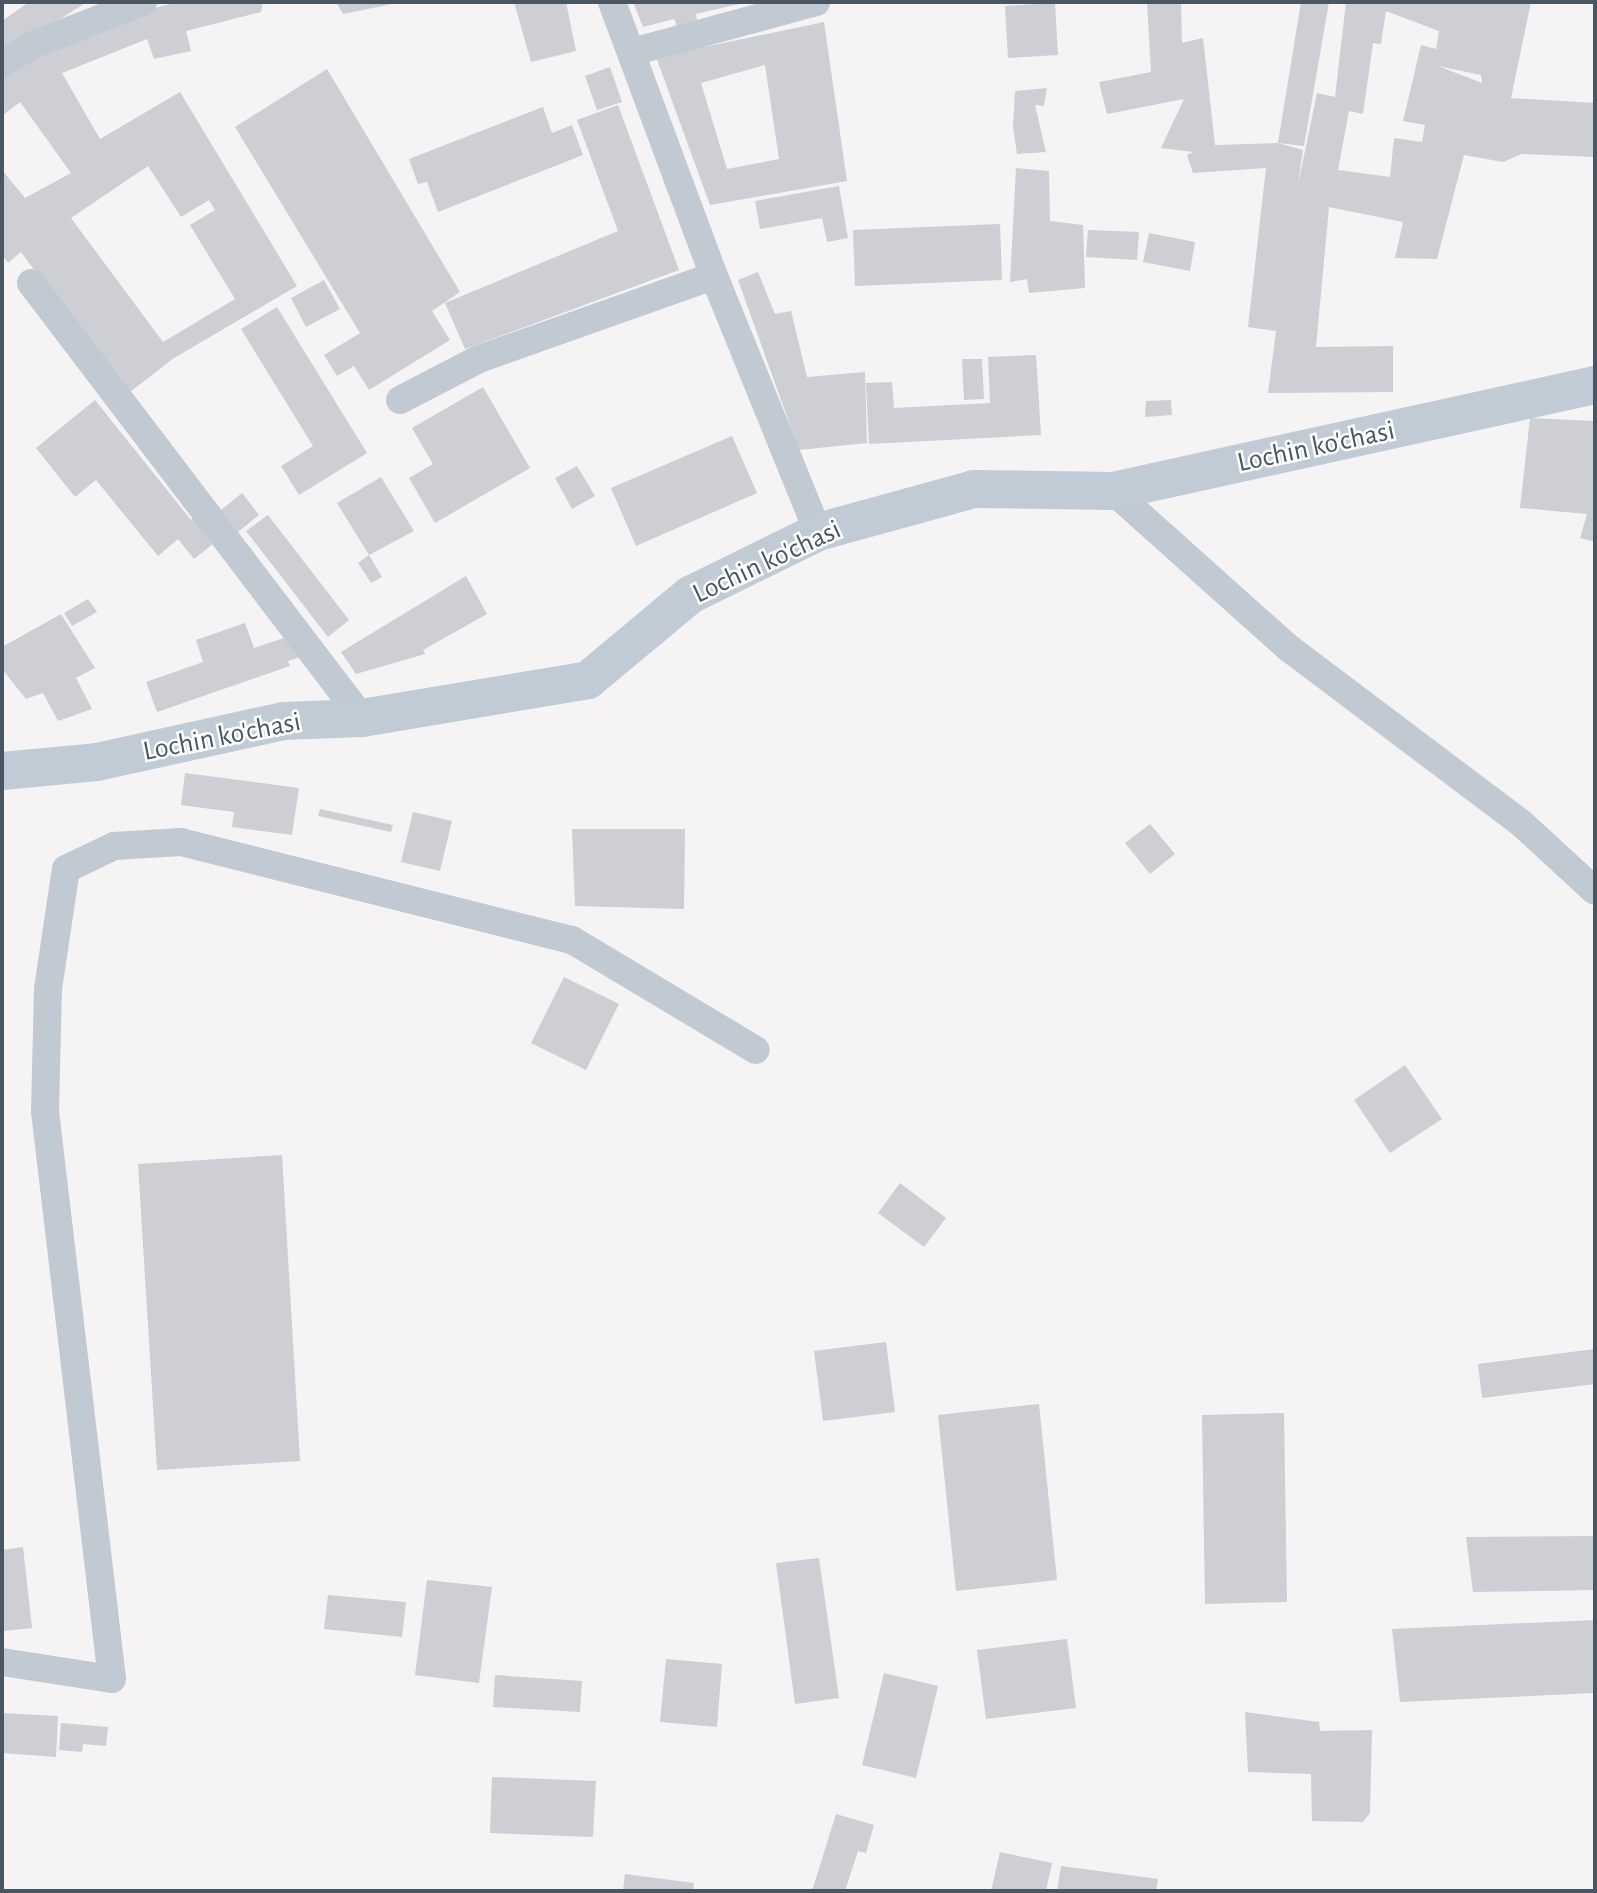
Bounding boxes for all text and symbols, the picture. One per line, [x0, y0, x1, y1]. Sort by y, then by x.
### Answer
street label: Lochin ko'chasi [1234, 414, 1398, 480]
street label: Lochin ko'chasi [688, 513, 846, 611]
street label: Lochin ko'chasi [140, 705, 304, 769]

